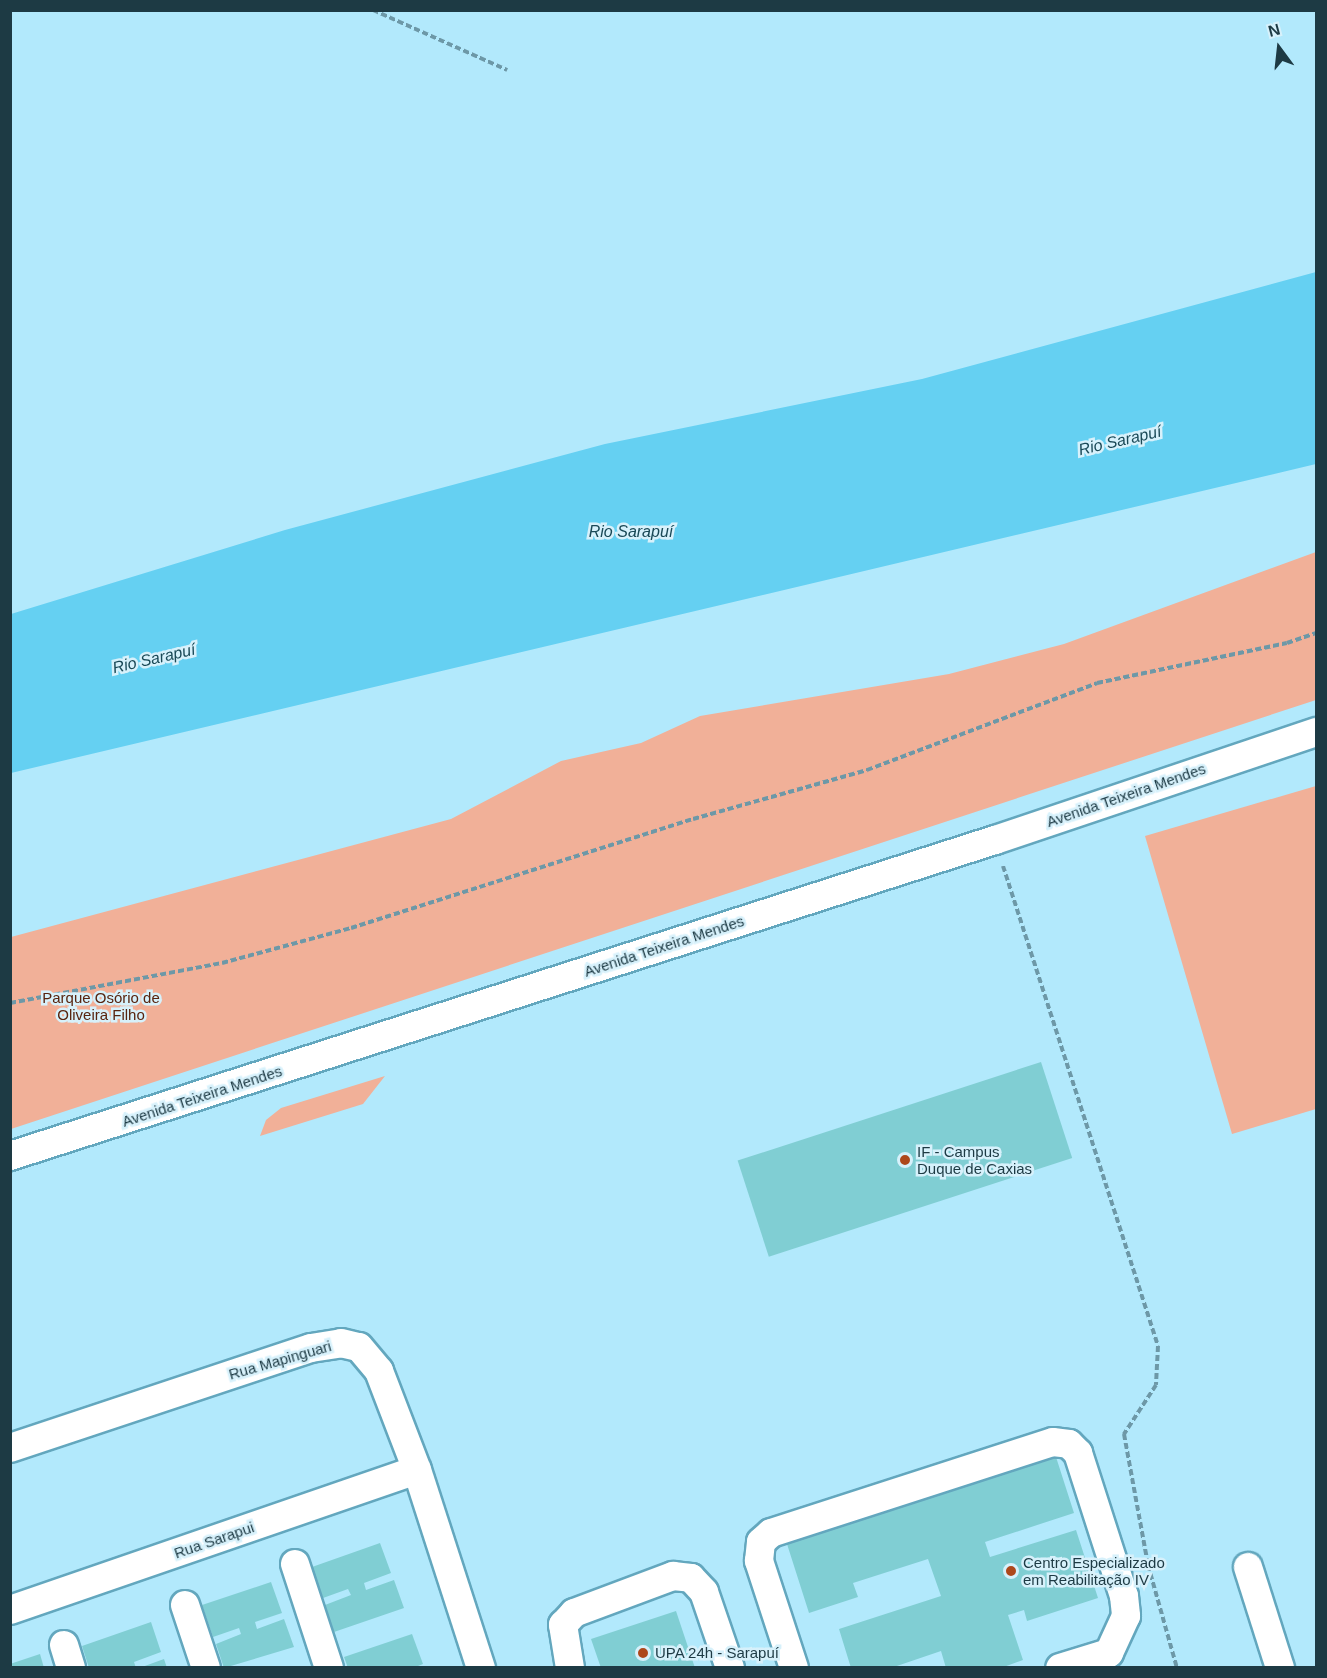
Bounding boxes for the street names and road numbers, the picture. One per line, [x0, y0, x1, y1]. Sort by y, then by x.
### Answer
street label: Avenida Teixeira Mendes [1044, 759, 1208, 831]
street label: Avenida Teixeira Mendes [582, 912, 746, 980]
street label: Avenida Teixeira Mendes [120, 1062, 284, 1130]
street label: Rua Mapinguari [227, 1337, 333, 1383]
street label: Rua Sarapui [172, 1518, 256, 1562]

